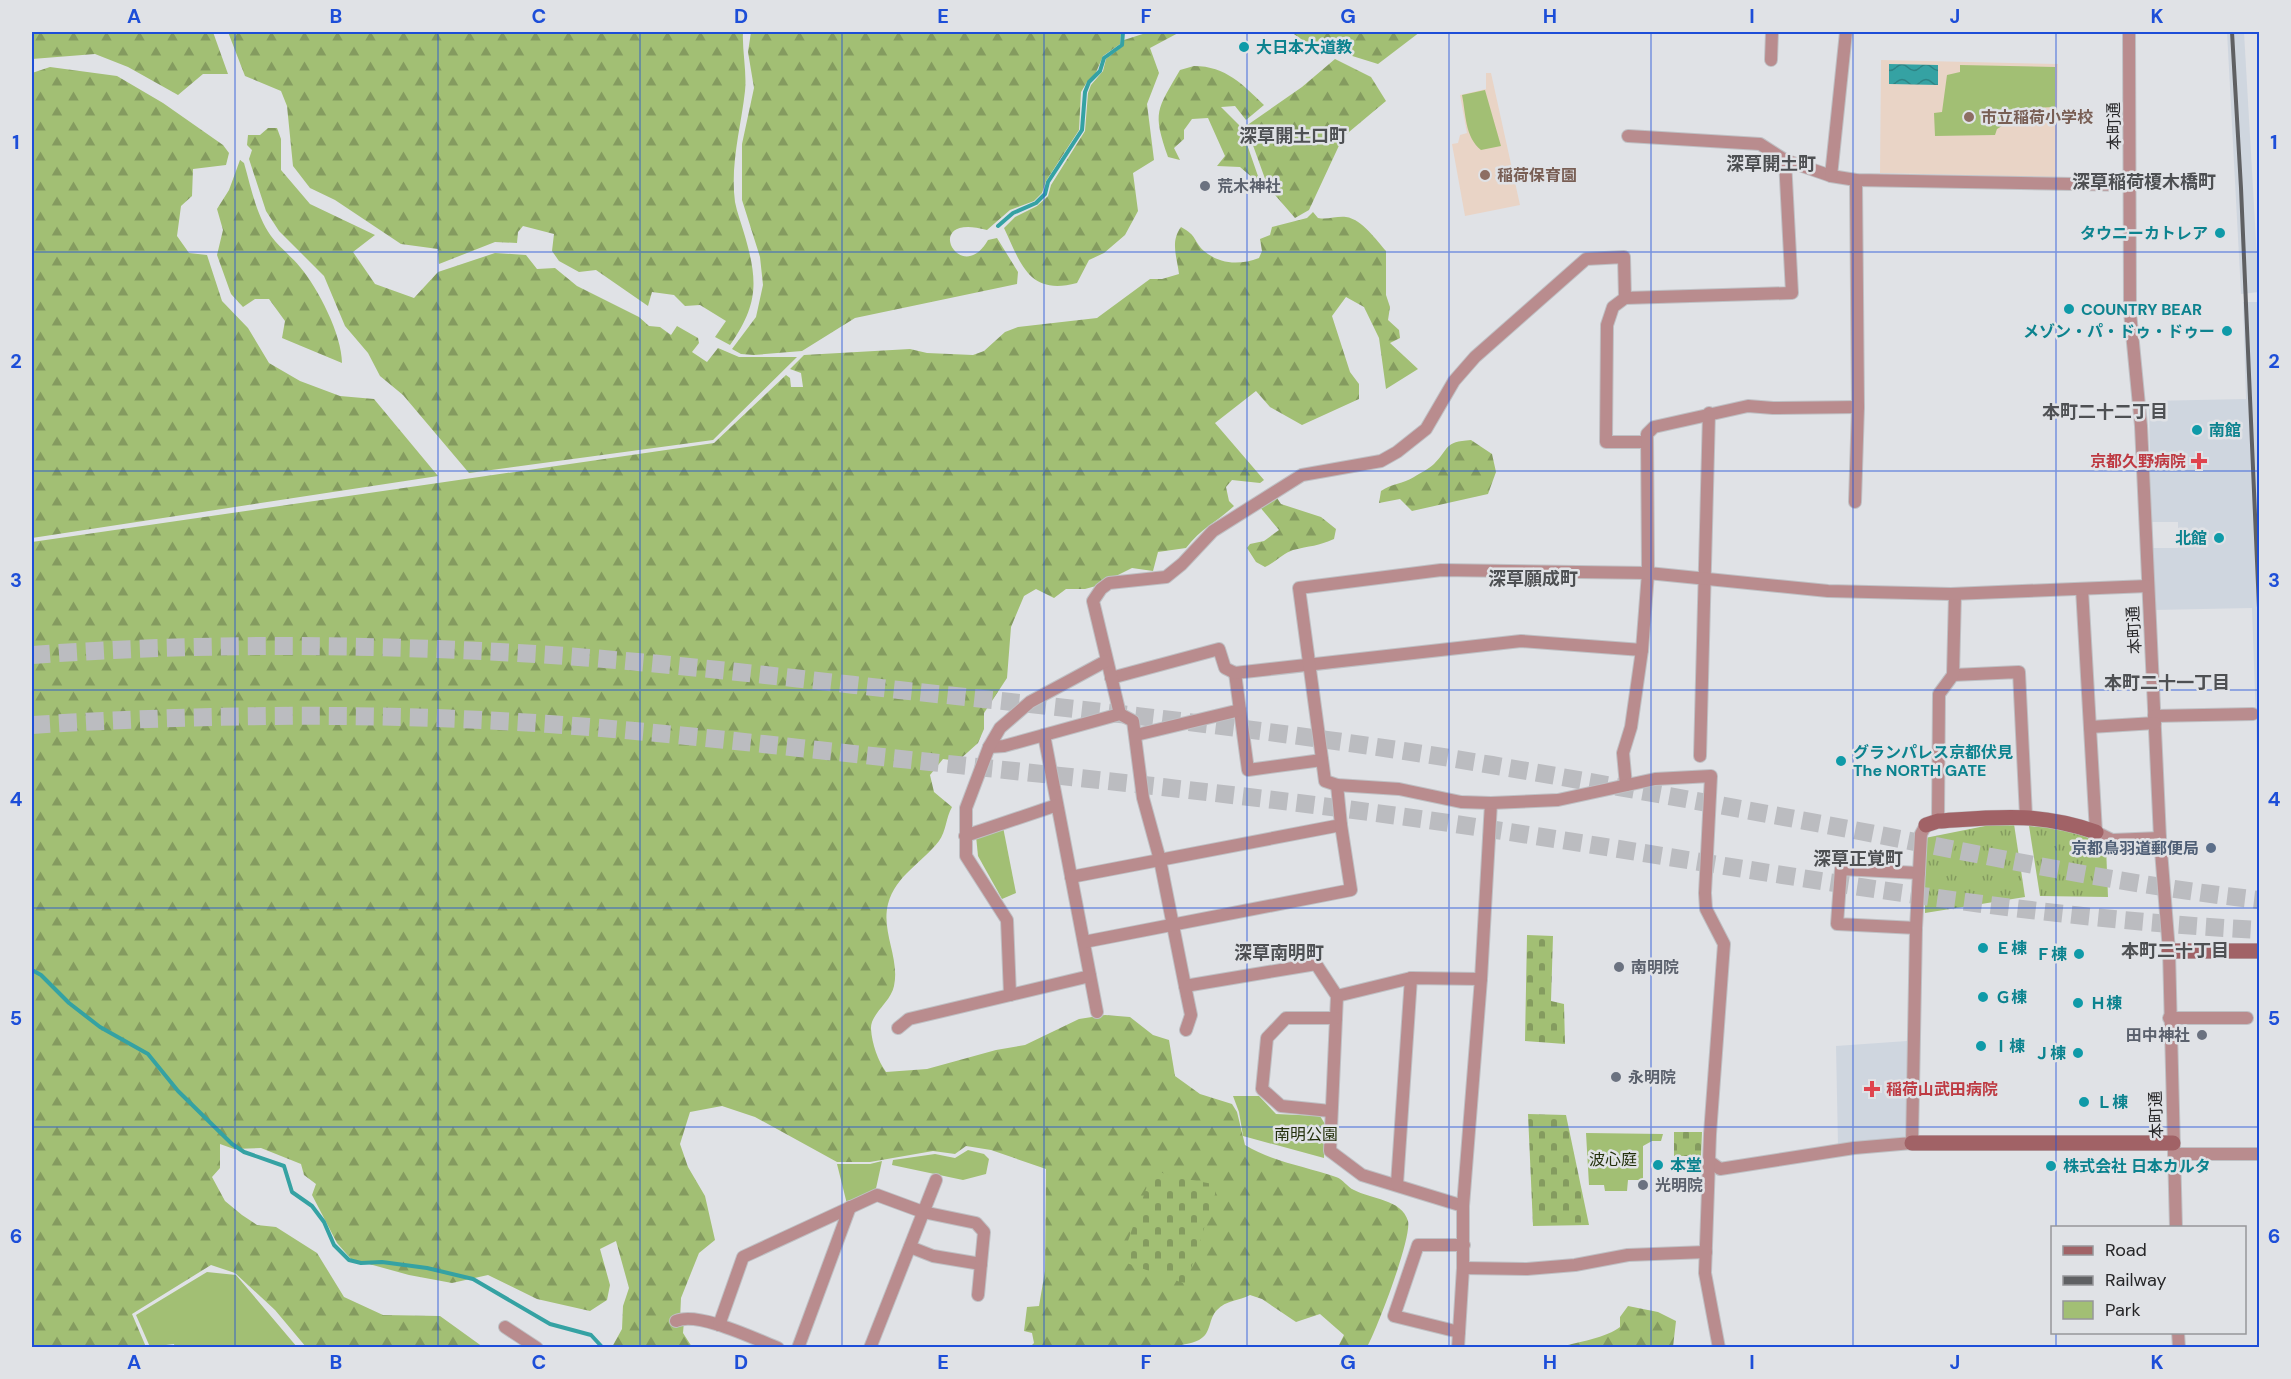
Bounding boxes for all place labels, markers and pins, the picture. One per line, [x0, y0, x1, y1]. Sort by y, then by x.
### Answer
place label: 大日本大道教 [1256, 37, 1352, 58]
marker: 大日本大道教 [1237, 40, 1251, 54]
place label: 市立稲荷小学校 [1981, 107, 2093, 128]
marker: 市立稲荷小学校 [1962, 110, 1976, 124]
place label: 稲荷保育園 [1497, 165, 1577, 186]
marker: 稲荷保育園 [1478, 168, 1492, 182]
place label: 荒木神社 [1217, 176, 1281, 197]
marker: 荒木神社 [1198, 179, 1212, 193]
place label: タウニーカトレア [2080, 223, 2208, 244]
marker: タウニーカトレア [2213, 226, 2227, 240]
place label: COUNTRY BEAR [2081, 299, 2202, 320]
marker: COUNTRY BEAR [2062, 302, 2076, 316]
place label: メゾン・パ・ドゥ・ドゥー [2023, 321, 2215, 342]
marker: メゾン・パ・ドゥ・ドゥー [2220, 324, 2234, 338]
place label: 南館 [2209, 420, 2241, 441]
marker: 南館 [2190, 423, 2204, 437]
place label: 京都久野病院 [2090, 451, 2186, 472]
marker: 京都久野病院 [2190, 452, 2208, 470]
place label: 北館 [2175, 528, 2207, 549]
marker: 北館 [2212, 531, 2226, 545]
place label: グランパレス京都伏見 The NORTH GATE [1853, 742, 2013, 781]
marker: グランパレス京都伏見 The NORTH GATE [1834, 754, 1848, 768]
place label: 京都鳥羽道郵便局 [2071, 838, 2199, 859]
marker: 京都鳥羽道郵便局 [2204, 841, 2218, 855]
place label: Ｅ棟 [1995, 938, 2027, 959]
marker: Ｅ棟 [1976, 941, 1990, 955]
place label: Ｆ棟 [2035, 944, 2067, 965]
marker: Ｆ棟 [2072, 947, 2086, 961]
place label: 南明院 [1631, 957, 1679, 978]
marker: 南明院 [1612, 960, 1626, 974]
place label: Ｇ棟 [1995, 987, 2027, 1008]
marker: Ｇ棟 [1976, 990, 1990, 1004]
place label: Ｈ棟 [2090, 993, 2122, 1014]
marker: Ｈ棟 [2071, 996, 2085, 1010]
place label: 田中神社 [2126, 1025, 2190, 1046]
marker: 田中神社 [2195, 1028, 2209, 1042]
place label: Ⅰ棟 [1993, 1036, 2025, 1057]
marker: Ⅰ棟 [1974, 1039, 1988, 1053]
place label: Ｊ棟 [2034, 1043, 2066, 1064]
marker: Ｊ棟 [2071, 1046, 2085, 1060]
place label: 永明院 [1628, 1067, 1676, 1088]
marker: 永明院 [1609, 1070, 1623, 1084]
place label: 稲荷山武田病院 [1886, 1079, 1998, 1100]
marker: 稲荷山武田病院 [1863, 1080, 1881, 1098]
place label: Ｌ棟 [2096, 1092, 2128, 1113]
marker: Ｌ棟 [2077, 1095, 2091, 1109]
place label: 本堂 [1670, 1155, 1702, 1176]
place label: 株式会社 日本カルタ [2063, 1156, 2211, 1177]
marker: 本堂 [1651, 1158, 1665, 1172]
marker: 株式会社 日本カルタ [2044, 1159, 2058, 1173]
place label: 光明院 [1655, 1175, 1703, 1196]
marker: 光明院 [1636, 1178, 1650, 1192]

